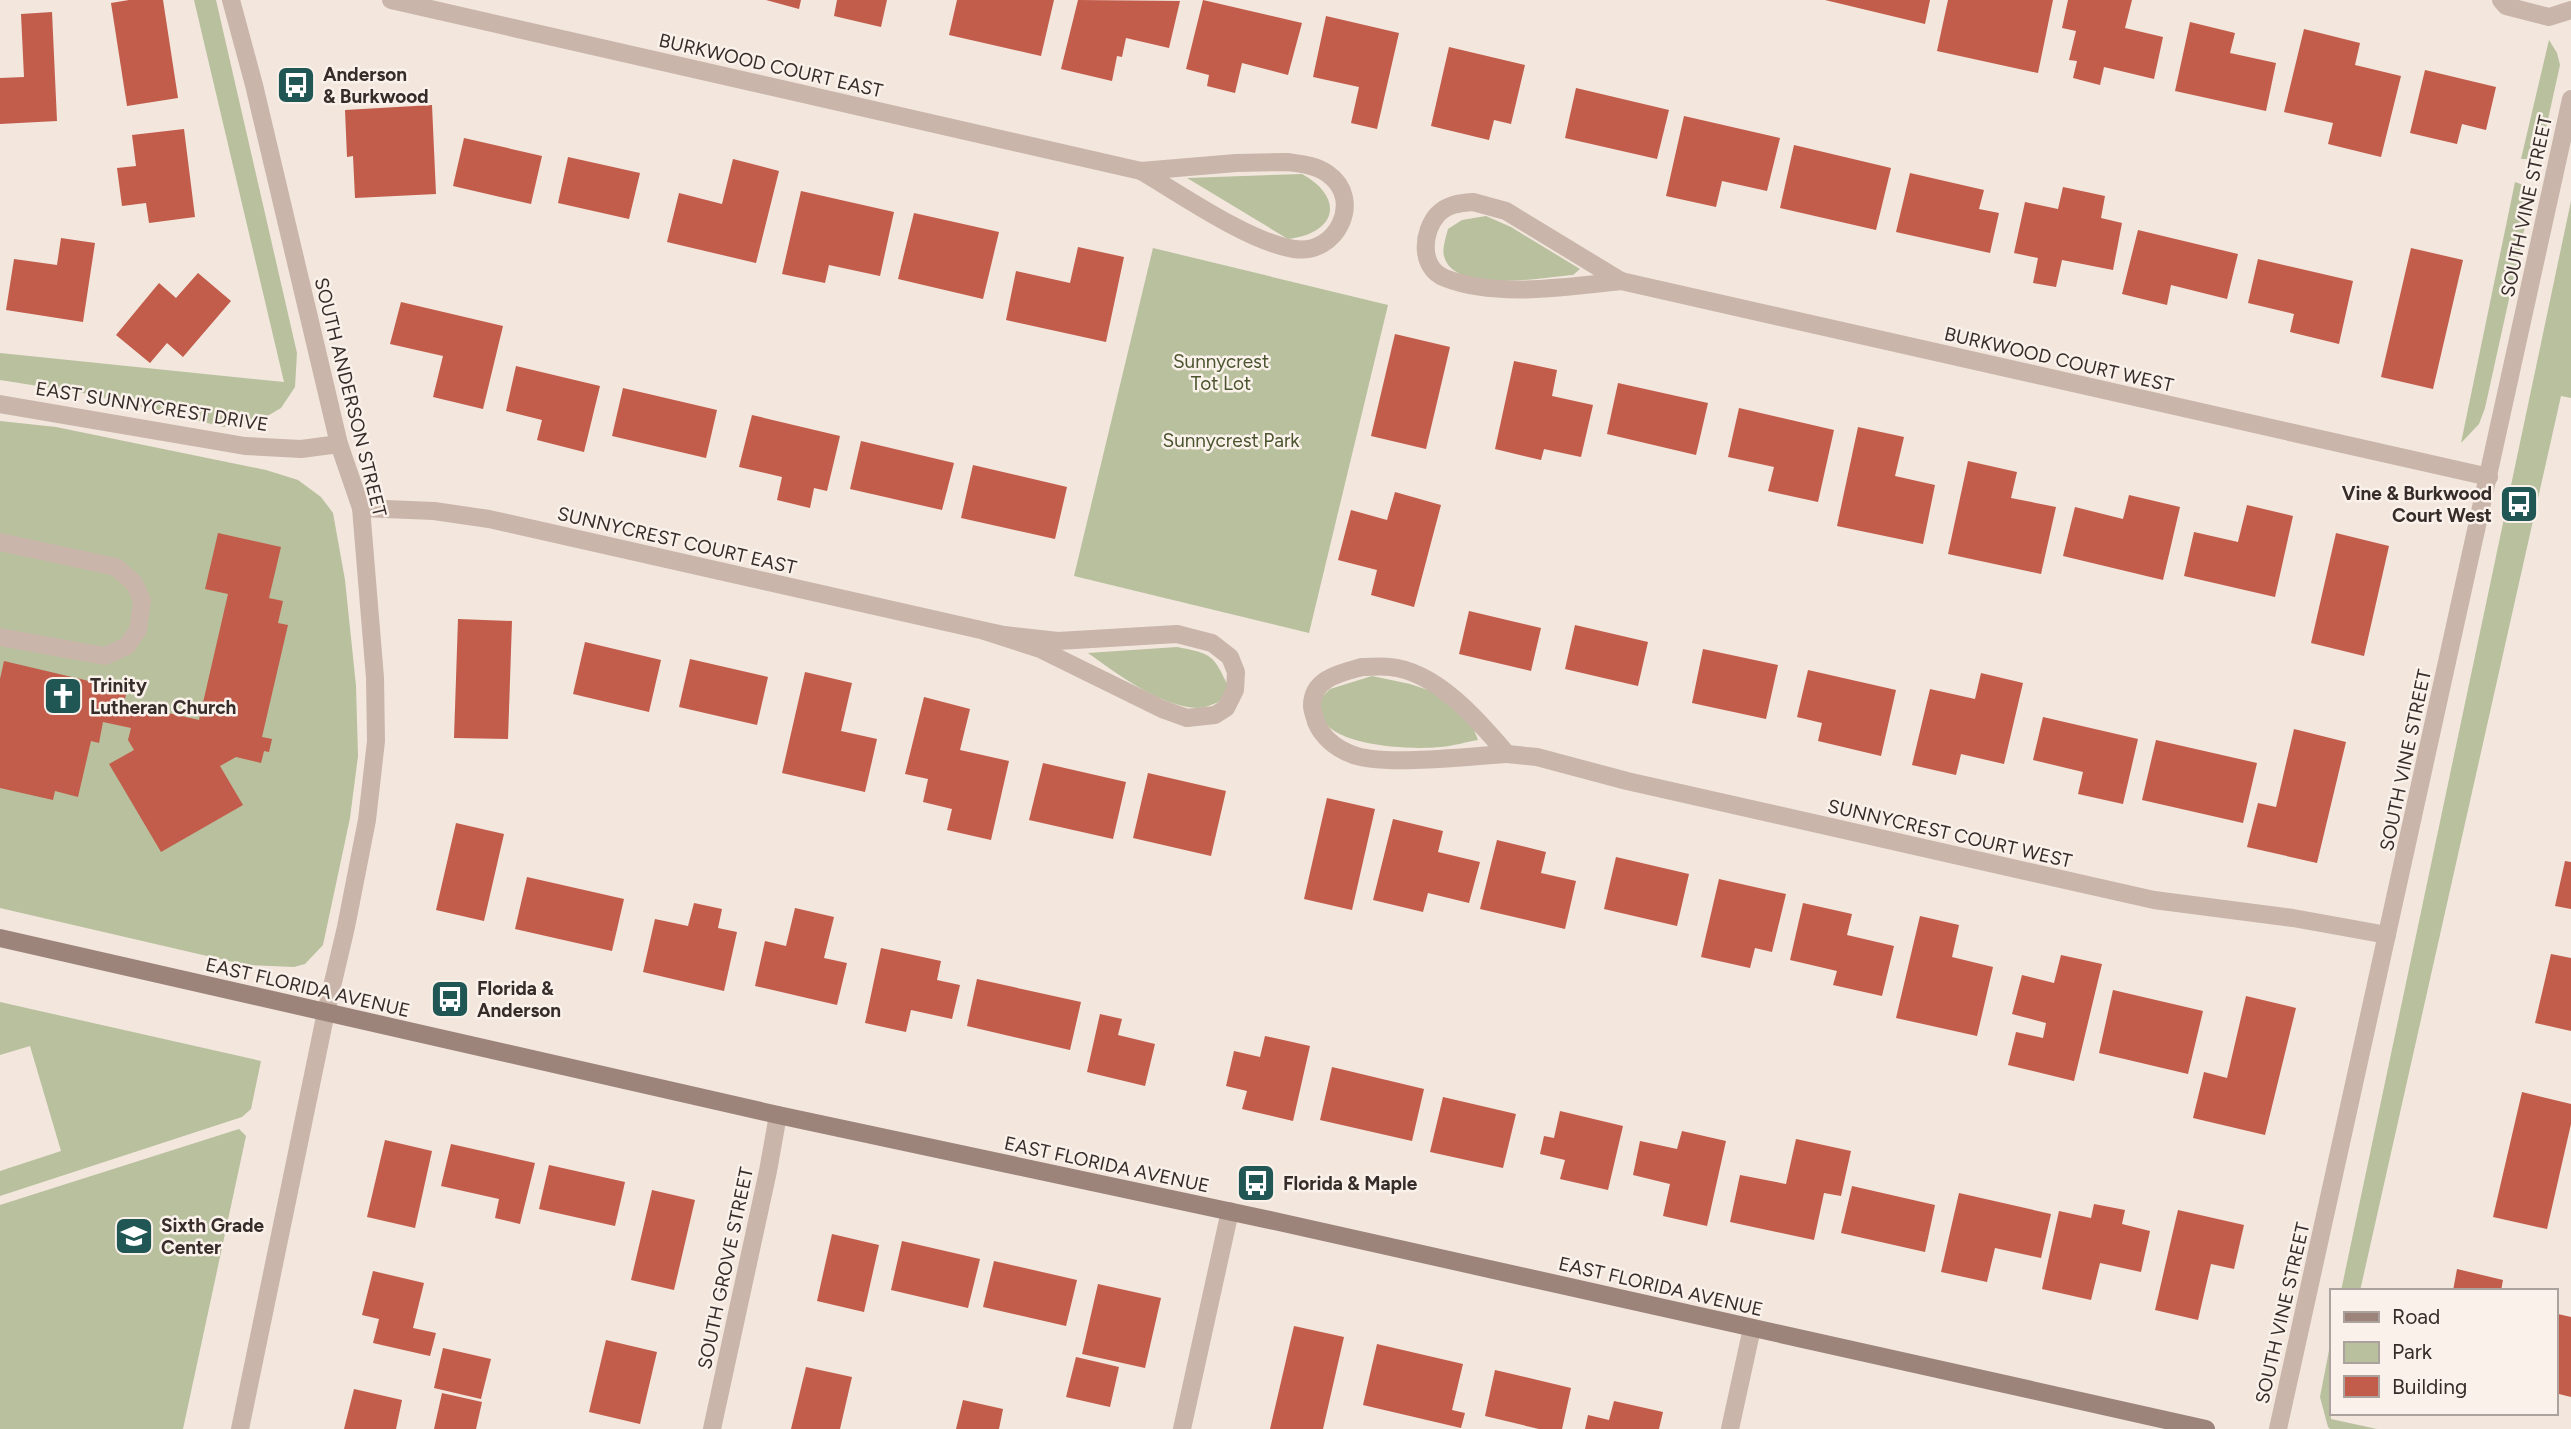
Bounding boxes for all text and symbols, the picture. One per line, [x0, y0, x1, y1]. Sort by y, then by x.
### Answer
street label: BURKWOOD COURT EAST [657, 29, 886, 103]
place label: Anderson & Burkwood [323, 63, 429, 108]
bus stop icon: Anderson & Burkwood [275, 64, 317, 106]
street label: SOUTH VINE STREET [2496, 113, 2557, 299]
street label: SOUTH ANDERSON STREET [310, 275, 392, 520]
street label: BURKWOOD COURT WEST [1942, 322, 2176, 397]
park label: Sunnycrest Tot Lot [1173, 350, 1269, 395]
street label: EAST SUNNYCREST DRIVE [34, 377, 270, 436]
park label: Sunnycrest Park [1162, 429, 1300, 452]
place label: Vine & Burkwood Court West [2342, 482, 2492, 527]
bus stop icon: Vine & Burkwood Court West [2498, 483, 2540, 525]
street label: SUNNYCREST COURT EAST [555, 502, 799, 579]
street label: SOUTH VINE STREET [2375, 667, 2436, 853]
place label: Trinity Lutheran Church [90, 674, 236, 719]
church icon: Trinity Lutheran Church [42, 675, 84, 717]
street label: SUNNYCREST COURT WEST [1825, 794, 2075, 873]
street label: EAST FLORIDA AVENUE [203, 953, 412, 1022]
place label: Florida & Anderson [477, 977, 561, 1022]
bus stop icon: Florida & Anderson [429, 978, 471, 1020]
street label: EAST FLORIDA AVENUE [1002, 1132, 1212, 1197]
bus stop icon: Florida & Maple [1235, 1162, 1277, 1204]
street label: SOUTH GROVE STREET [693, 1164, 758, 1371]
place label: Florida & Maple [1283, 1172, 1418, 1195]
place label: Sixth Grade Center [161, 1214, 264, 1259]
school or university icon: Sixth Grade Center [113, 1215, 155, 1257]
street label: SOUTH VINE STREET [2250, 1220, 2315, 1406]
street label: EAST FLORIDA AVENUE [1556, 1252, 1765, 1321]
legend [2330, 1289, 2557, 1415]
text: Road [2392, 1304, 2440, 1329]
text: Park [2392, 1339, 2433, 1364]
text: Building [2392, 1374, 2467, 1399]

